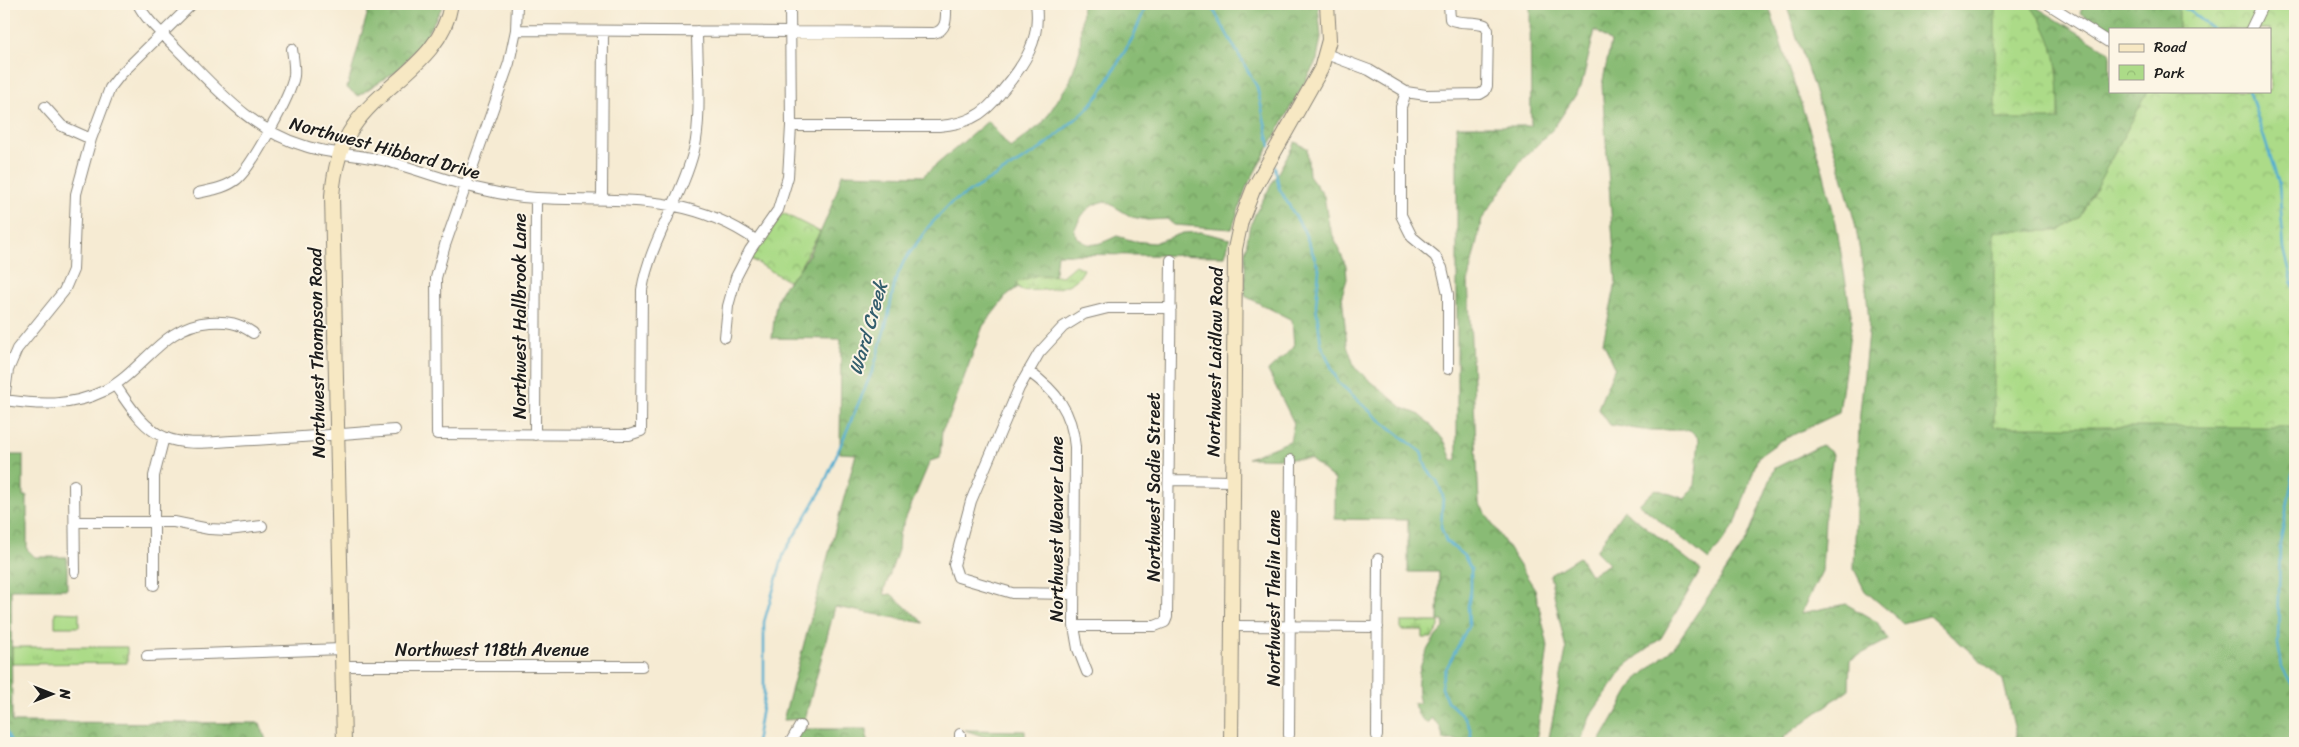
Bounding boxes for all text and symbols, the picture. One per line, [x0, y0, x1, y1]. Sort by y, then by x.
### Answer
legend [2109, 28, 2272, 92]
text: Road [2154, 34, 2187, 60]
text: Park [2154, 60, 2185, 86]
street label: Northwest Hibbard Drive [286, 107, 484, 189]
street label: Northwest Hallbrook Lane [504, 213, 536, 419]
street label: Northwest Thompson Road [299, 246, 335, 458]
street label: Northwest Laidlaw Road [1197, 265, 1233, 457]
water label: Ward Creek [839, 275, 898, 378]
street label: Northwest Sadie Street [1138, 392, 1170, 582]
street label: Northwest Weaver Lane [1041, 436, 1073, 622]
street label: Northwest Thelin Lane [1258, 509, 1290, 686]
street label: Northwest 118th Avenue [395, 634, 589, 666]
north arrow [28, 670, 78, 720]
text: N [52, 688, 77, 699]

